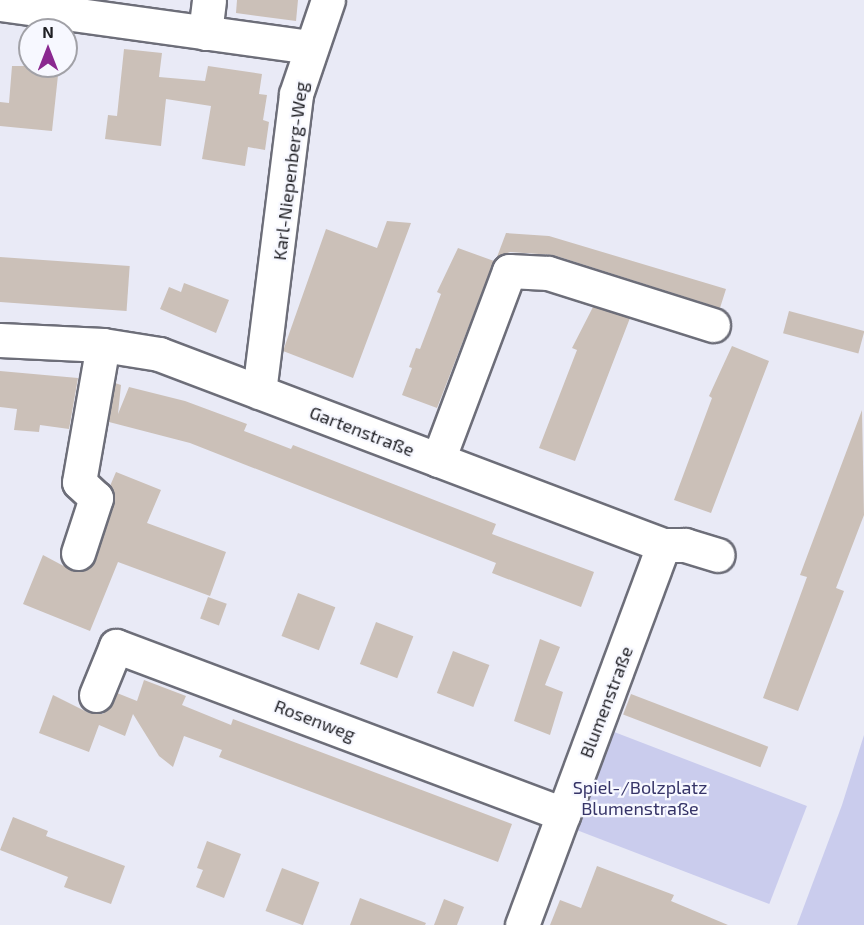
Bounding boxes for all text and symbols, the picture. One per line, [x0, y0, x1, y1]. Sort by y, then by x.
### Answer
north arrow [18, 18, 78, 78]
text: N [42, 22, 54, 41]
street label: Karl-Niepenberg-Weg [268, 81, 312, 261]
street label: Gartenstraße [307, 401, 417, 461]
street label: Blumenstraße [575, 643, 637, 761]
street label: Rosenweg [271, 695, 359, 745]
park label: Spiel-/Bolzplatz Blumenstraße [573, 777, 707, 820]

